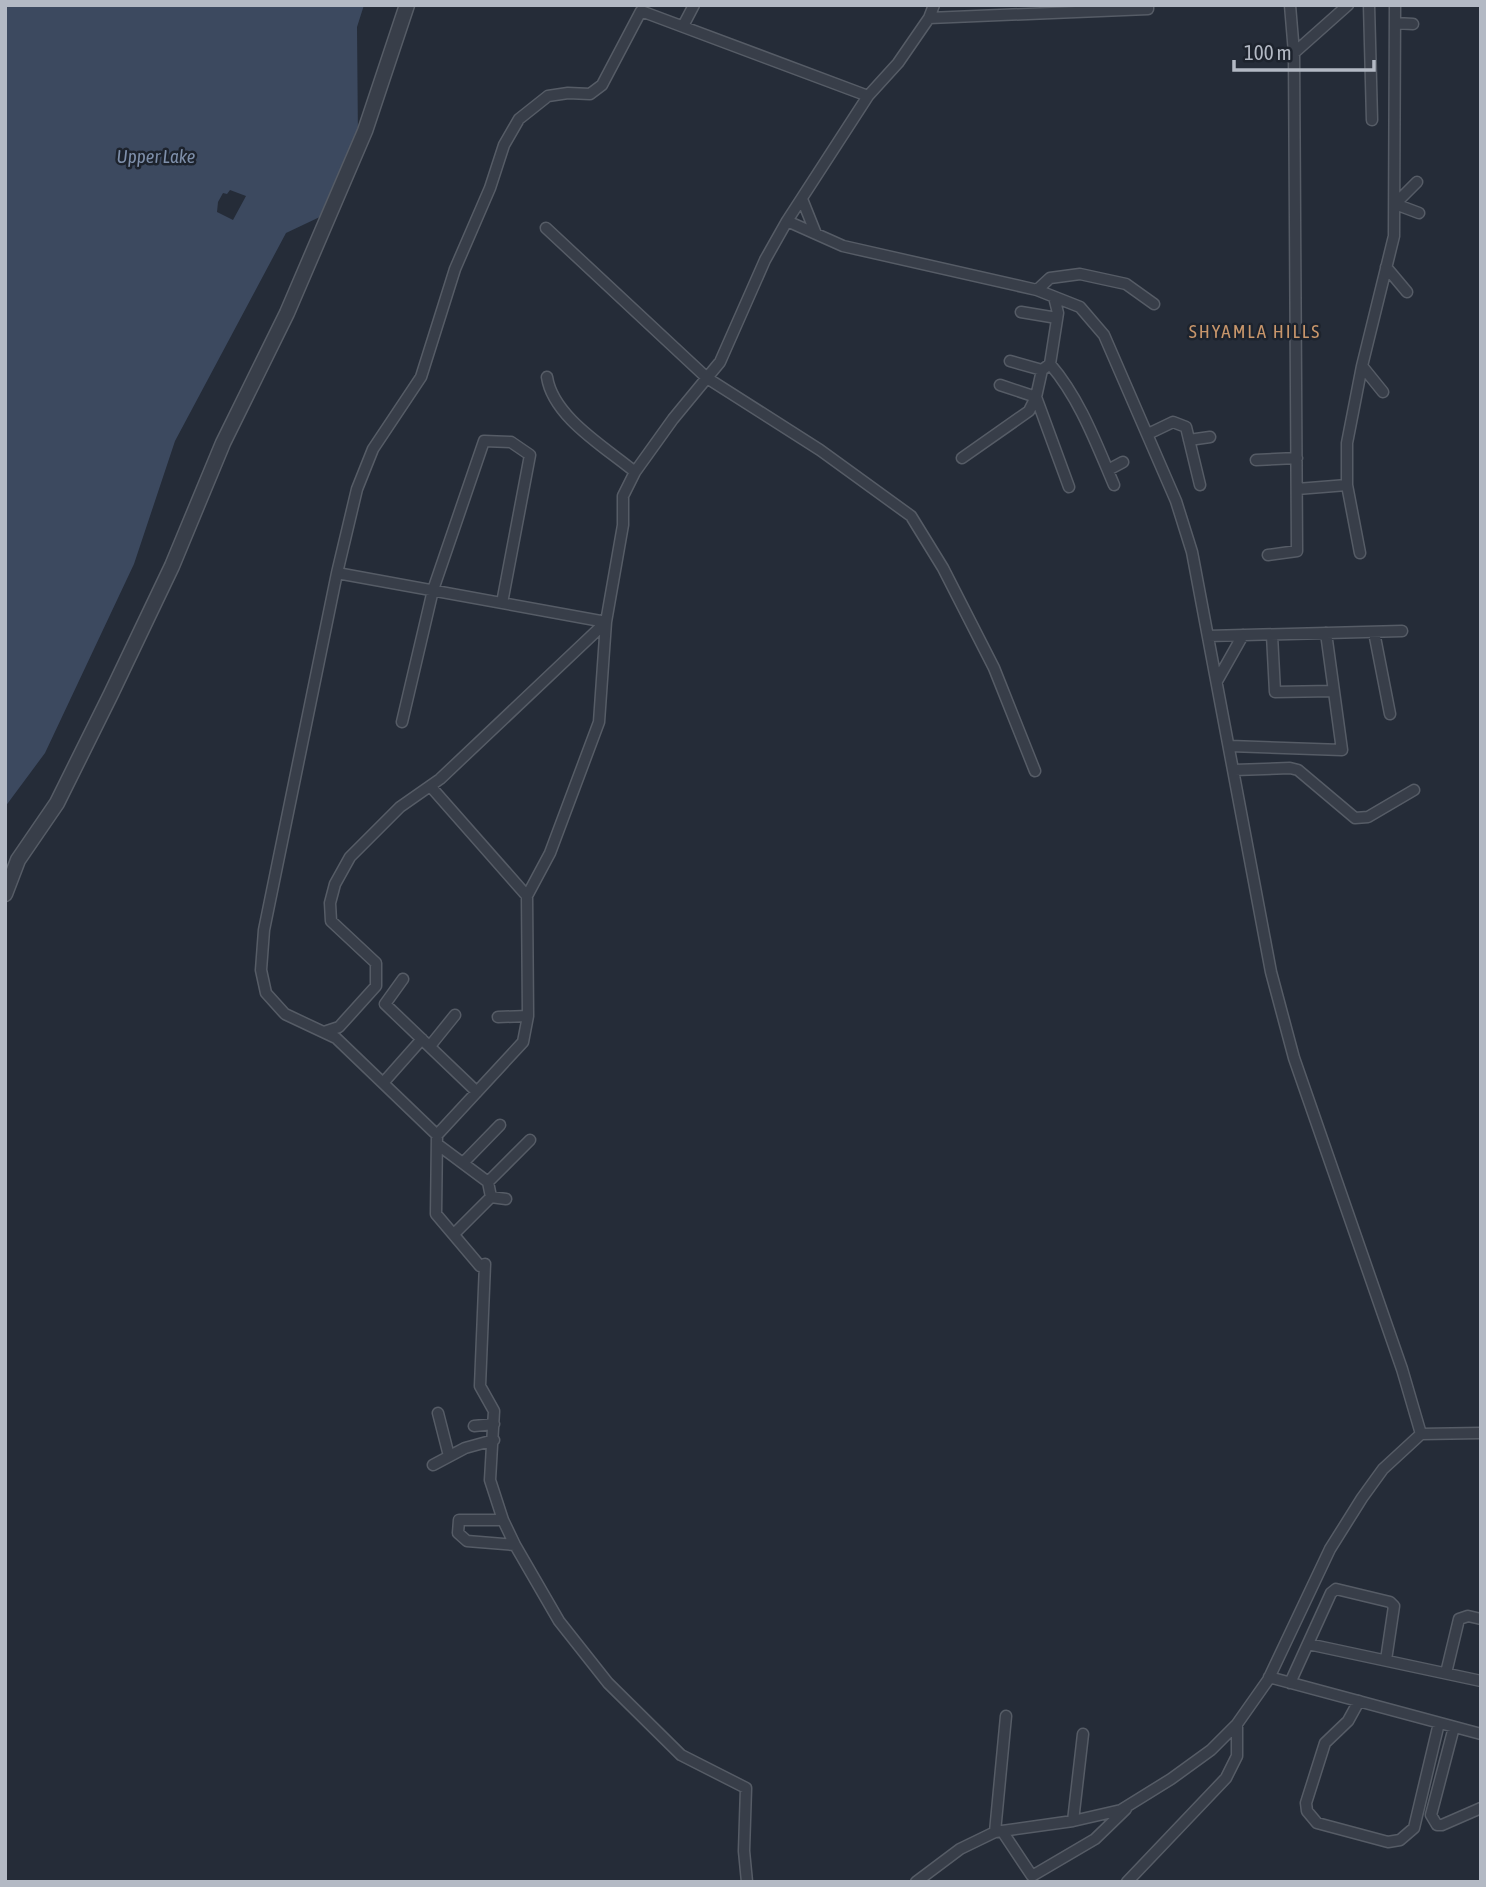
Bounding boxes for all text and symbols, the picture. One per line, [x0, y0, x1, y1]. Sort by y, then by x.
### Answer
scale bar [1234, 28, 1374, 72]
text: 100 m [1244, 40, 1292, 64]
water label: Upper Lake [117, 145, 195, 167]
district label: SHYAMLA HILLS [1189, 320, 1321, 342]

